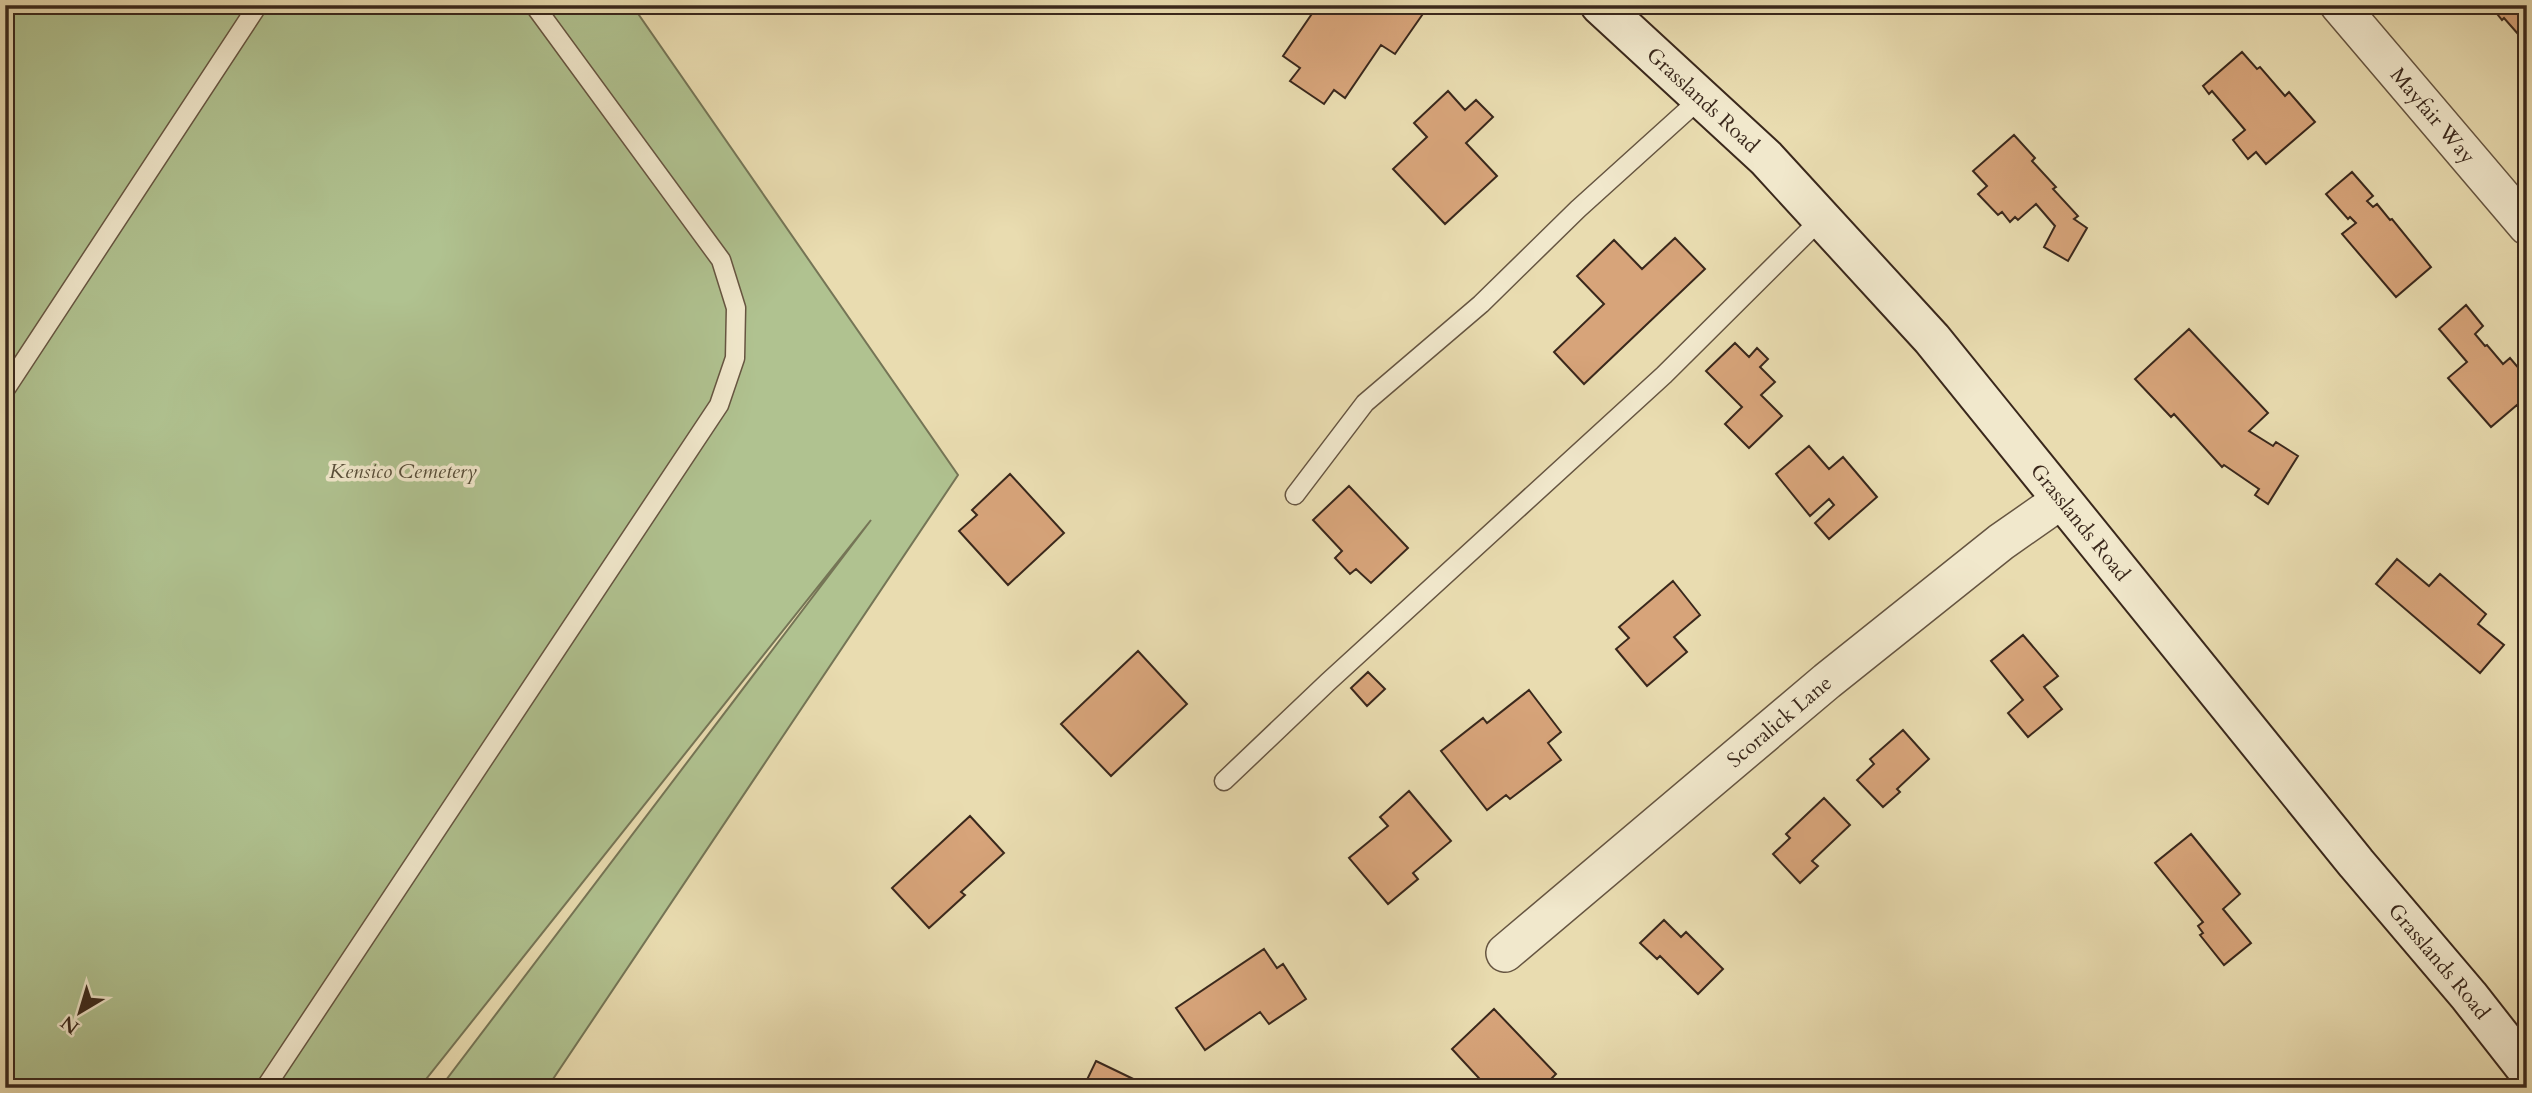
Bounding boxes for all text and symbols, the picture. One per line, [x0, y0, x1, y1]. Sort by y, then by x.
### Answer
street label: Grasslands Road [1640, 40, 1766, 159]
street label: Mayfair Way [2384, 61, 2482, 170]
park label: Kensico Cemetery [329, 457, 477, 486]
street label: Grasslands Road [2024, 457, 2137, 587]
street label: Scoralick Lane [1721, 669, 1838, 774]
street label: Grasslands Road [2382, 897, 2496, 1025]
north arrow [46, 978, 116, 1048]
text: N [55, 1009, 85, 1040]

